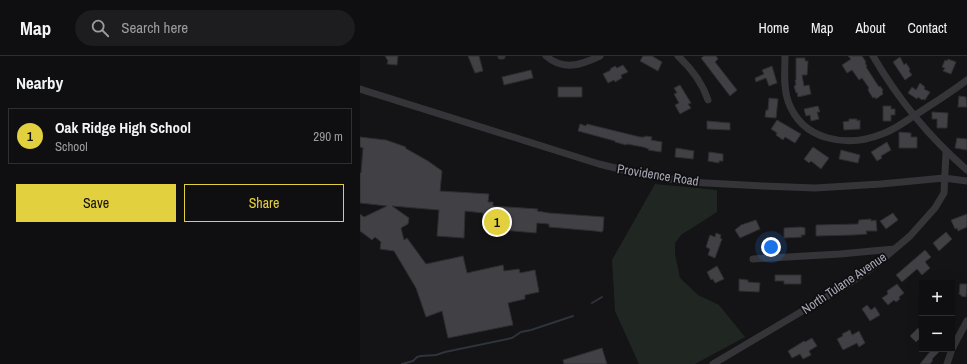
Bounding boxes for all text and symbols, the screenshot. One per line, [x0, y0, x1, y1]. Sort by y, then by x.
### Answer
search box [75, 10, 355, 46]
text: Map [20, 15, 51, 41]
icon: search [89, 17, 111, 39]
text: Search here [121, 17, 188, 38]
text: Home [758, 19, 789, 37]
text: Map [811, 19, 833, 37]
text: About [855, 19, 885, 37]
text: Contact [907, 19, 947, 37]
text: Nearby [16, 71, 63, 94]
text: Oak Ridge High School [55, 117, 191, 138]
text: 1 [27, 128, 33, 145]
text: 290 m [313, 128, 343, 145]
text: School [55, 138, 88, 155]
street label: Providence Road [616, 160, 700, 190]
button: Save [16, 184, 176, 222]
button: Share [184, 184, 344, 222]
pin: 1 [484, 207, 510, 237]
your location [761, 237, 781, 257]
street label: North Tulane Avenue [798, 248, 890, 318]
map controls [919, 280, 955, 352]
button: + [919, 280, 955, 316]
button: − [919, 316, 955, 352]

